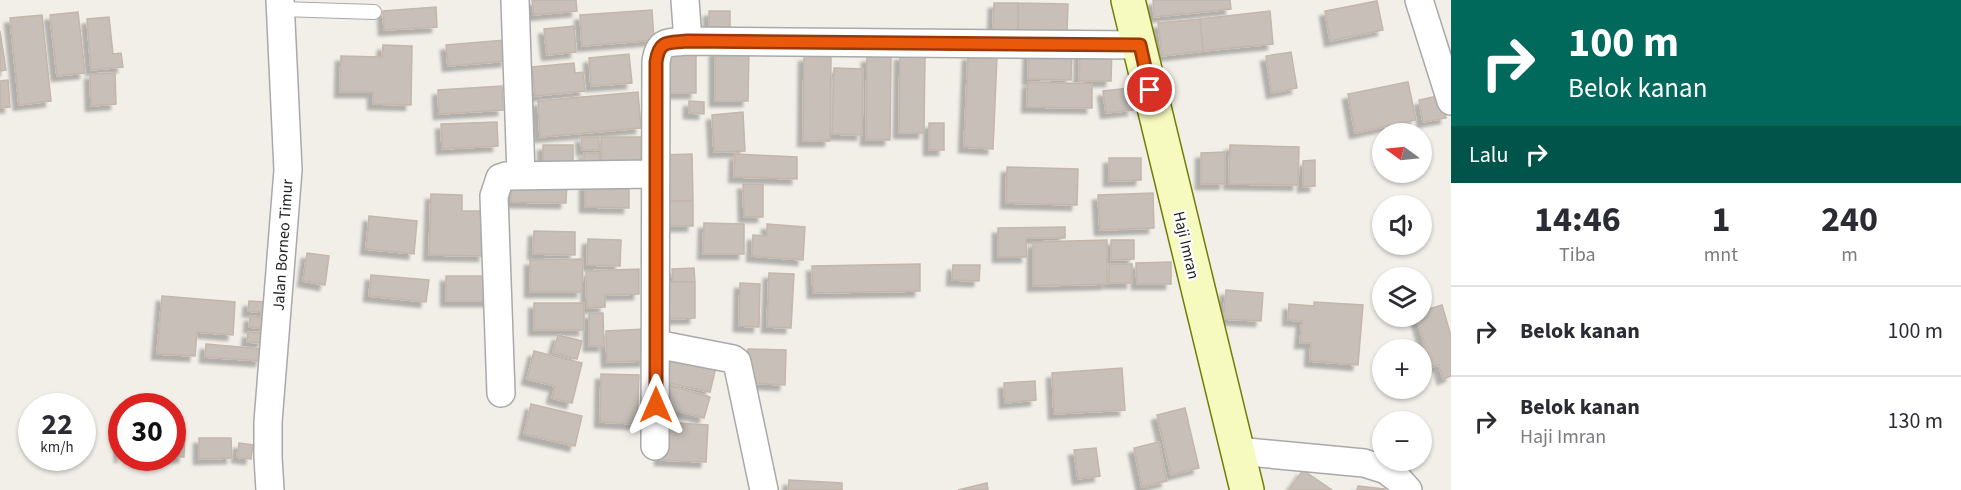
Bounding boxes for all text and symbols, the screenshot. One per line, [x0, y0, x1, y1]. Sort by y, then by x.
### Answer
text: 100 m [1568, 13, 1679, 73]
icon: right [1469, 24, 1547, 102]
pin [1124, 64, 1175, 115]
text: Belok kanan [1568, 69, 1707, 108]
icon: arrive [1133, 73, 1166, 106]
north arrow [1372, 123, 1432, 183]
map controls [1372, 123, 1432, 471]
icon: right [1520, 138, 1553, 171]
text: Lalu [1469, 139, 1508, 171]
street label: Jalan Borneo Timur [267, 178, 299, 312]
text: 14:46 [1534, 194, 1621, 245]
text: 1 [1711, 194, 1730, 245]
text: 240 [1821, 194, 1878, 245]
button: sound [1372, 195, 1432, 255]
street label: Haji Imran [1168, 209, 1205, 281]
text: Tiba [1559, 241, 1596, 269]
text: mnt [1704, 241, 1738, 269]
text: m [1841, 241, 1858, 269]
button: layers [1372, 267, 1432, 327]
icon: right [1469, 315, 1502, 348]
text: Belok kanan [1520, 315, 1640, 347]
text: 100 m [1888, 315, 1943, 347]
button: + [1372, 339, 1432, 399]
position arrow [624, 373, 688, 437]
text: Belok kanan [1520, 391, 1640, 423]
speed limit sign: 30 [108, 393, 186, 471]
text: 22 [41, 403, 73, 446]
icon: right [1469, 405, 1502, 438]
text: 130 m [1888, 405, 1943, 437]
button: − [1372, 411, 1432, 471]
text: Haji Imran [1520, 423, 1606, 451]
text: km/h [40, 437, 74, 458]

